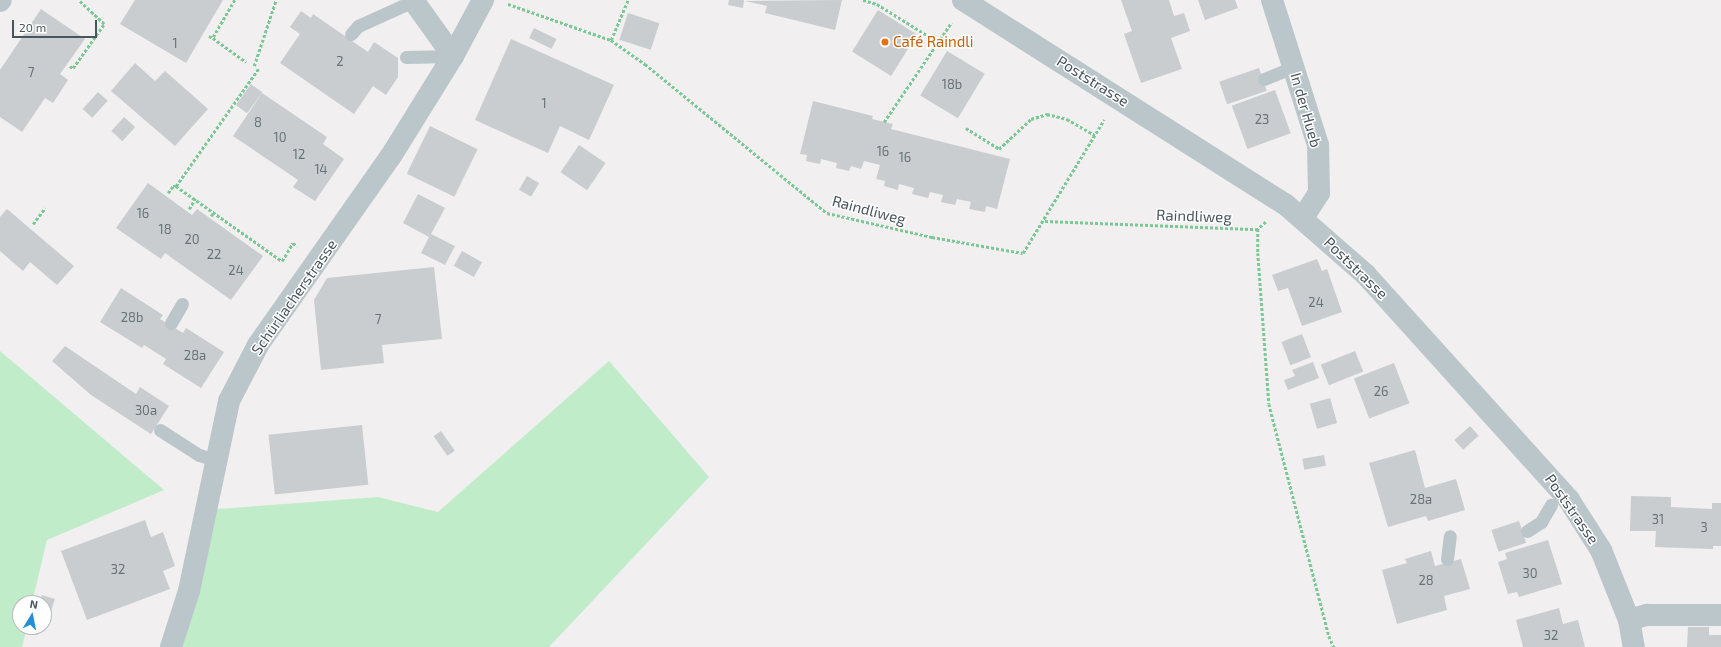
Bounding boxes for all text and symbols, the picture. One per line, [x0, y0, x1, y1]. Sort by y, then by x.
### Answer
scale bar [14, 12, 99, 38]
text: 20 m [19, 20, 46, 34]
place label: Café Raindli [893, 33, 973, 51]
house number: 1 [172, 35, 178, 51]
marker: Café Raindli [880, 37, 890, 47]
street label: Poststrasse [1054, 52, 1132, 110]
house number: 2 [336, 53, 344, 69]
house number: 7 [28, 64, 34, 80]
street label: In der Hueb [1287, 70, 1325, 150]
house number: 18b [942, 76, 962, 92]
house number: 1 [541, 95, 547, 111]
house number: 23 [1255, 111, 1269, 127]
house number: 8 [254, 114, 262, 130]
house number: 10 [273, 129, 287, 145]
house number: 16 [877, 143, 889, 159]
house number: 12 [293, 146, 305, 162]
house number: 16 [899, 149, 911, 165]
house number: 14 [314, 161, 328, 177]
street label: Raindliweg [830, 192, 908, 228]
house number: 16 [137, 205, 149, 221]
street label: Raindliweg [1156, 206, 1232, 226]
house number: 18 [158, 221, 172, 237]
house number: 20 [184, 231, 200, 247]
street label: Poststrasse [1320, 233, 1392, 303]
street label: Schürliacherstrasse [247, 236, 341, 358]
house number: 22 [207, 246, 221, 262]
house number: 24 [228, 262, 244, 278]
house number: 24 [1308, 294, 1324, 310]
house number: 28b [121, 309, 143, 325]
house number: 7 [375, 311, 381, 327]
house number: 28a [184, 347, 206, 363]
house number: 26 [1374, 383, 1388, 399]
house number: 30a [135, 402, 157, 418]
street label: Poststrasse [1541, 470, 1603, 548]
house number: 28a [1410, 491, 1432, 507]
house number: 31 [1652, 511, 1664, 527]
house number: 3 [1700, 519, 1708, 535]
house number: 32 [111, 561, 125, 577]
house number: 30 [1522, 565, 1538, 581]
house number: 28 [1418, 572, 1434, 588]
north arrow [12, 595, 52, 635]
text: N [29, 597, 39, 611]
house number: 32 [1544, 627, 1558, 643]

